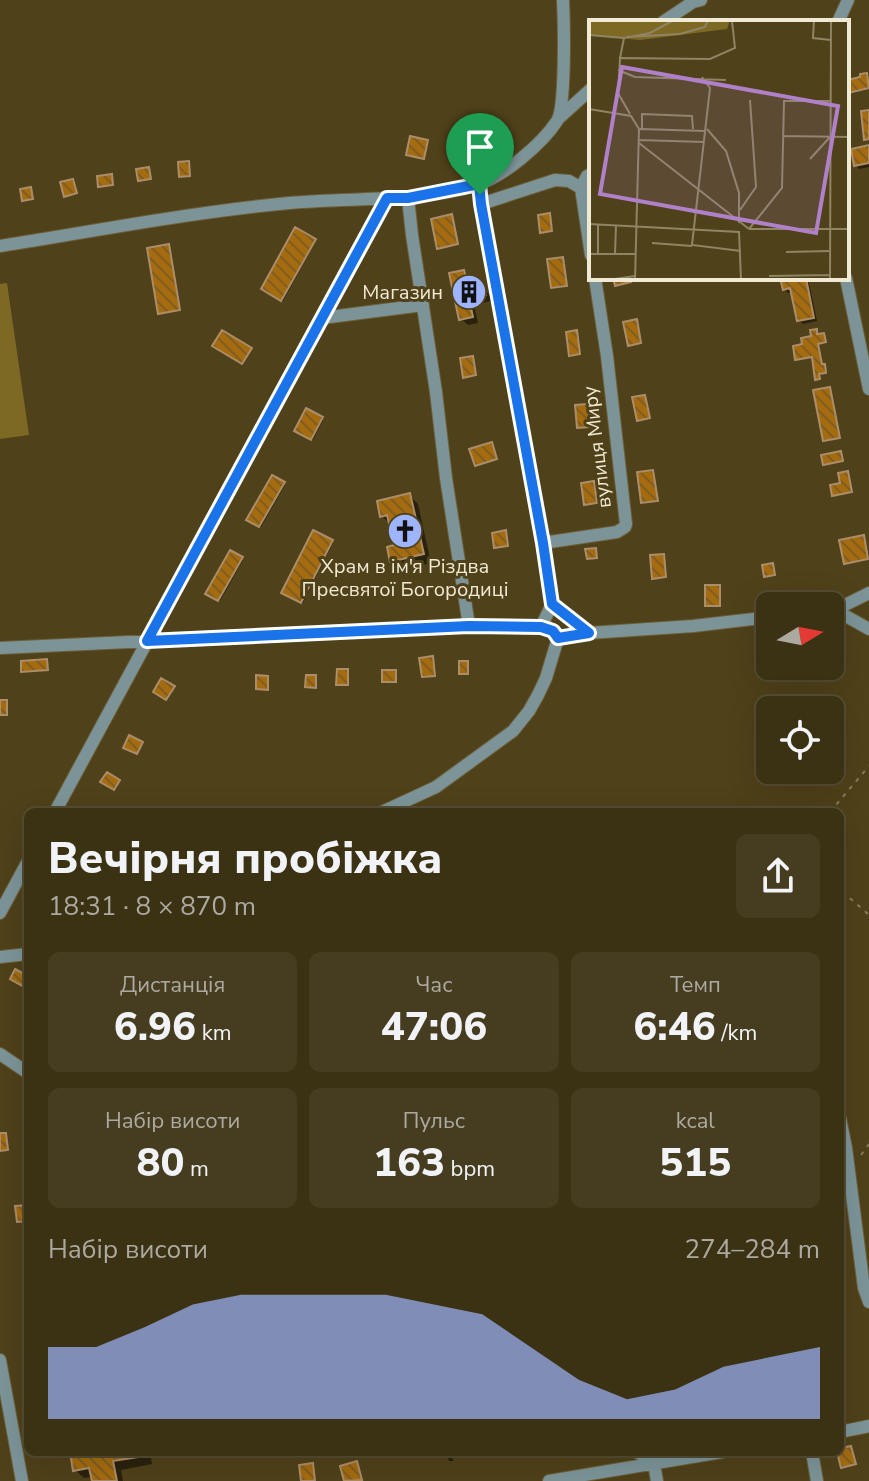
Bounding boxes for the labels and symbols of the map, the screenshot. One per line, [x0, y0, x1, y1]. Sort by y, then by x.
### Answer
inset map [589, 20, 849, 280]
pin [446, 113, 514, 195]
building icon: Магазин [450, 273, 488, 311]
place label: Магазин [362, 279, 443, 306]
street label: вулиця Миру [576, 384, 618, 510]
church icon: Храм в ім'я Різдва Пресвятої Богородиці [386, 512, 424, 550]
place label: Храм в ім'я Різдва Пресвятої Богородиці [301, 553, 509, 603]
north arrow [756, 592, 844, 680]

